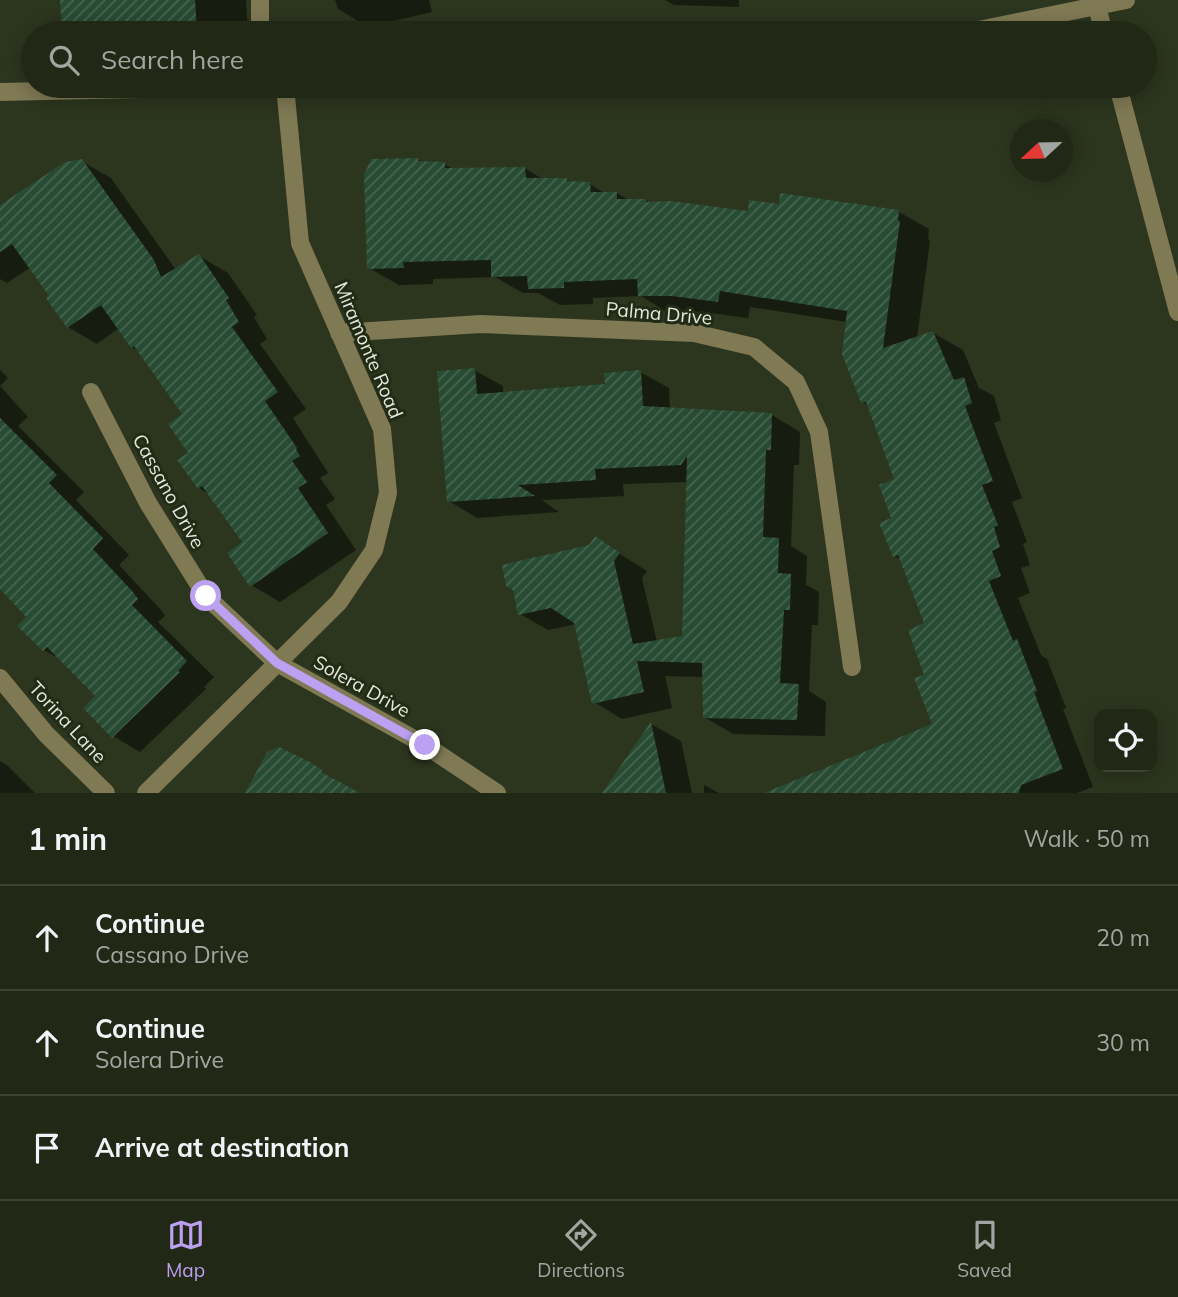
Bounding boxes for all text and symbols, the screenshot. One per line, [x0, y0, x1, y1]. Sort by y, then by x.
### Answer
search box [21, 21, 1157, 98]
icon: search [45, 41, 83, 79]
text: Search here [101, 43, 244, 76]
north arrow [1010, 119, 1073, 182]
street label: Miramonte Road [329, 278, 409, 422]
street label: Palma Drive [605, 296, 713, 330]
street label: Cassano Drive [128, 430, 210, 552]
route start [190, 580, 221, 611]
street label: Solera Drive [310, 650, 414, 722]
street label: Torina Lane [24, 676, 112, 768]
map controls [1094, 709, 1157, 772]
button: locate [1094, 709, 1157, 772]
route end [409, 729, 440, 760]
text: 1 min [28, 820, 107, 858]
text: Walk · 50 m [1024, 824, 1150, 853]
text: Continue [95, 907, 205, 940]
icon: ahead [28, 919, 66, 957]
text: 20 m [1096, 923, 1150, 952]
text: Cassano Drive [95, 940, 249, 969]
text: Continue [95, 1012, 205, 1045]
icon: ahead [28, 1024, 66, 1062]
text: 30 m [1096, 1028, 1150, 1057]
text: Solera Drive [95, 1045, 224, 1074]
icon: arrive [28, 1129, 66, 1167]
text: Arrive at destination [95, 1131, 350, 1164]
tab: Map [166, 1216, 205, 1282]
tab: Directions [537, 1216, 625, 1282]
tab: Saved [957, 1216, 1012, 1282]

